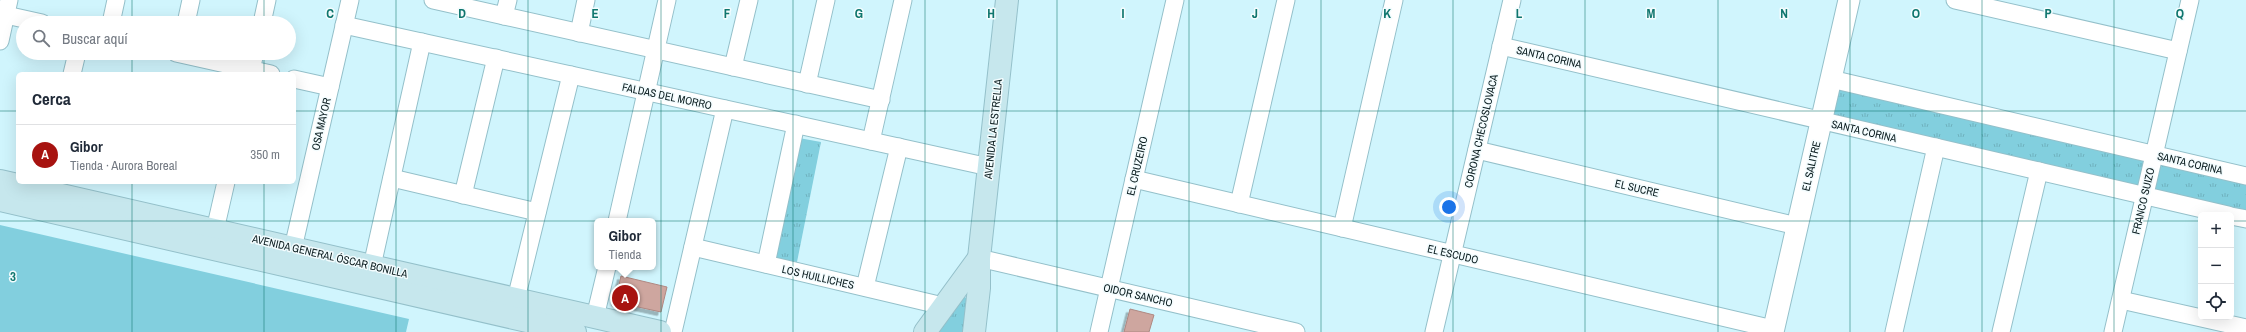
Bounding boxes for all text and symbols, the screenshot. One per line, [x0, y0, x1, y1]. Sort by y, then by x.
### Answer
text: C [326, 5, 334, 22]
text: D [458, 5, 466, 22]
text: E [591, 5, 599, 22]
text: F [724, 5, 731, 22]
text: G [855, 5, 863, 22]
text: H [987, 5, 995, 22]
text: I [1122, 5, 1125, 22]
text: J [1252, 5, 1258, 22]
text: K [1383, 5, 1391, 22]
text: L [1516, 5, 1523, 22]
text: M [1647, 5, 1656, 22]
text: N [1780, 5, 1788, 22]
text: O [1912, 5, 1920, 22]
text: P [2044, 5, 2052, 22]
text: Q [2176, 5, 2184, 22]
search box [16, 16, 296, 60]
icon: search [30, 27, 52, 49]
text: Buscar aquí [62, 28, 128, 49]
street label: SANTA CORINA [1515, 43, 1584, 72]
street label: CORONA CHECOSLOVACA [1461, 72, 1501, 189]
street label: AVENIDA LA ESTRELLA [981, 78, 1005, 181]
street label: FALDAS DEL MORRO [621, 80, 713, 112]
text: Cerca [32, 87, 71, 110]
street label: OSA MAYOR [308, 96, 334, 152]
street label: SANTA CORINA [1830, 117, 1899, 146]
street label: EL CRUZEIRO [1123, 135, 1151, 197]
text: Gibor [70, 136, 103, 157]
street label: EL SALITRE [1798, 140, 1824, 192]
text: A [41, 146, 49, 163]
text: 350 m [250, 146, 280, 163]
street label: SANTA CORINA [2156, 149, 2225, 178]
text: Tienda · Aurora Boreal [70, 157, 177, 174]
street label: FRANCO SUIZO [2129, 166, 2157, 236]
street label: EL SUCRE [1614, 176, 1660, 200]
your location [1439, 197, 1459, 217]
map controls [2198, 212, 2234, 320]
button: + [2198, 212, 2234, 248]
popup [594, 218, 656, 270]
text: Gibor [609, 225, 641, 246]
street label: AVENIDA GENERAL ÓSCAR BONILLA [250, 231, 410, 281]
street label: EL ESCUDO [1426, 241, 1480, 267]
text: Tienda [609, 246, 641, 263]
button: − [2198, 248, 2234, 284]
street label: LOS HUILLICHES [781, 262, 855, 292]
text: 3 [10, 268, 16, 285]
street label: OIDOR SANCHO [1102, 280, 1174, 310]
pin: A [612, 283, 638, 313]
button: locate [2198, 284, 2234, 320]

